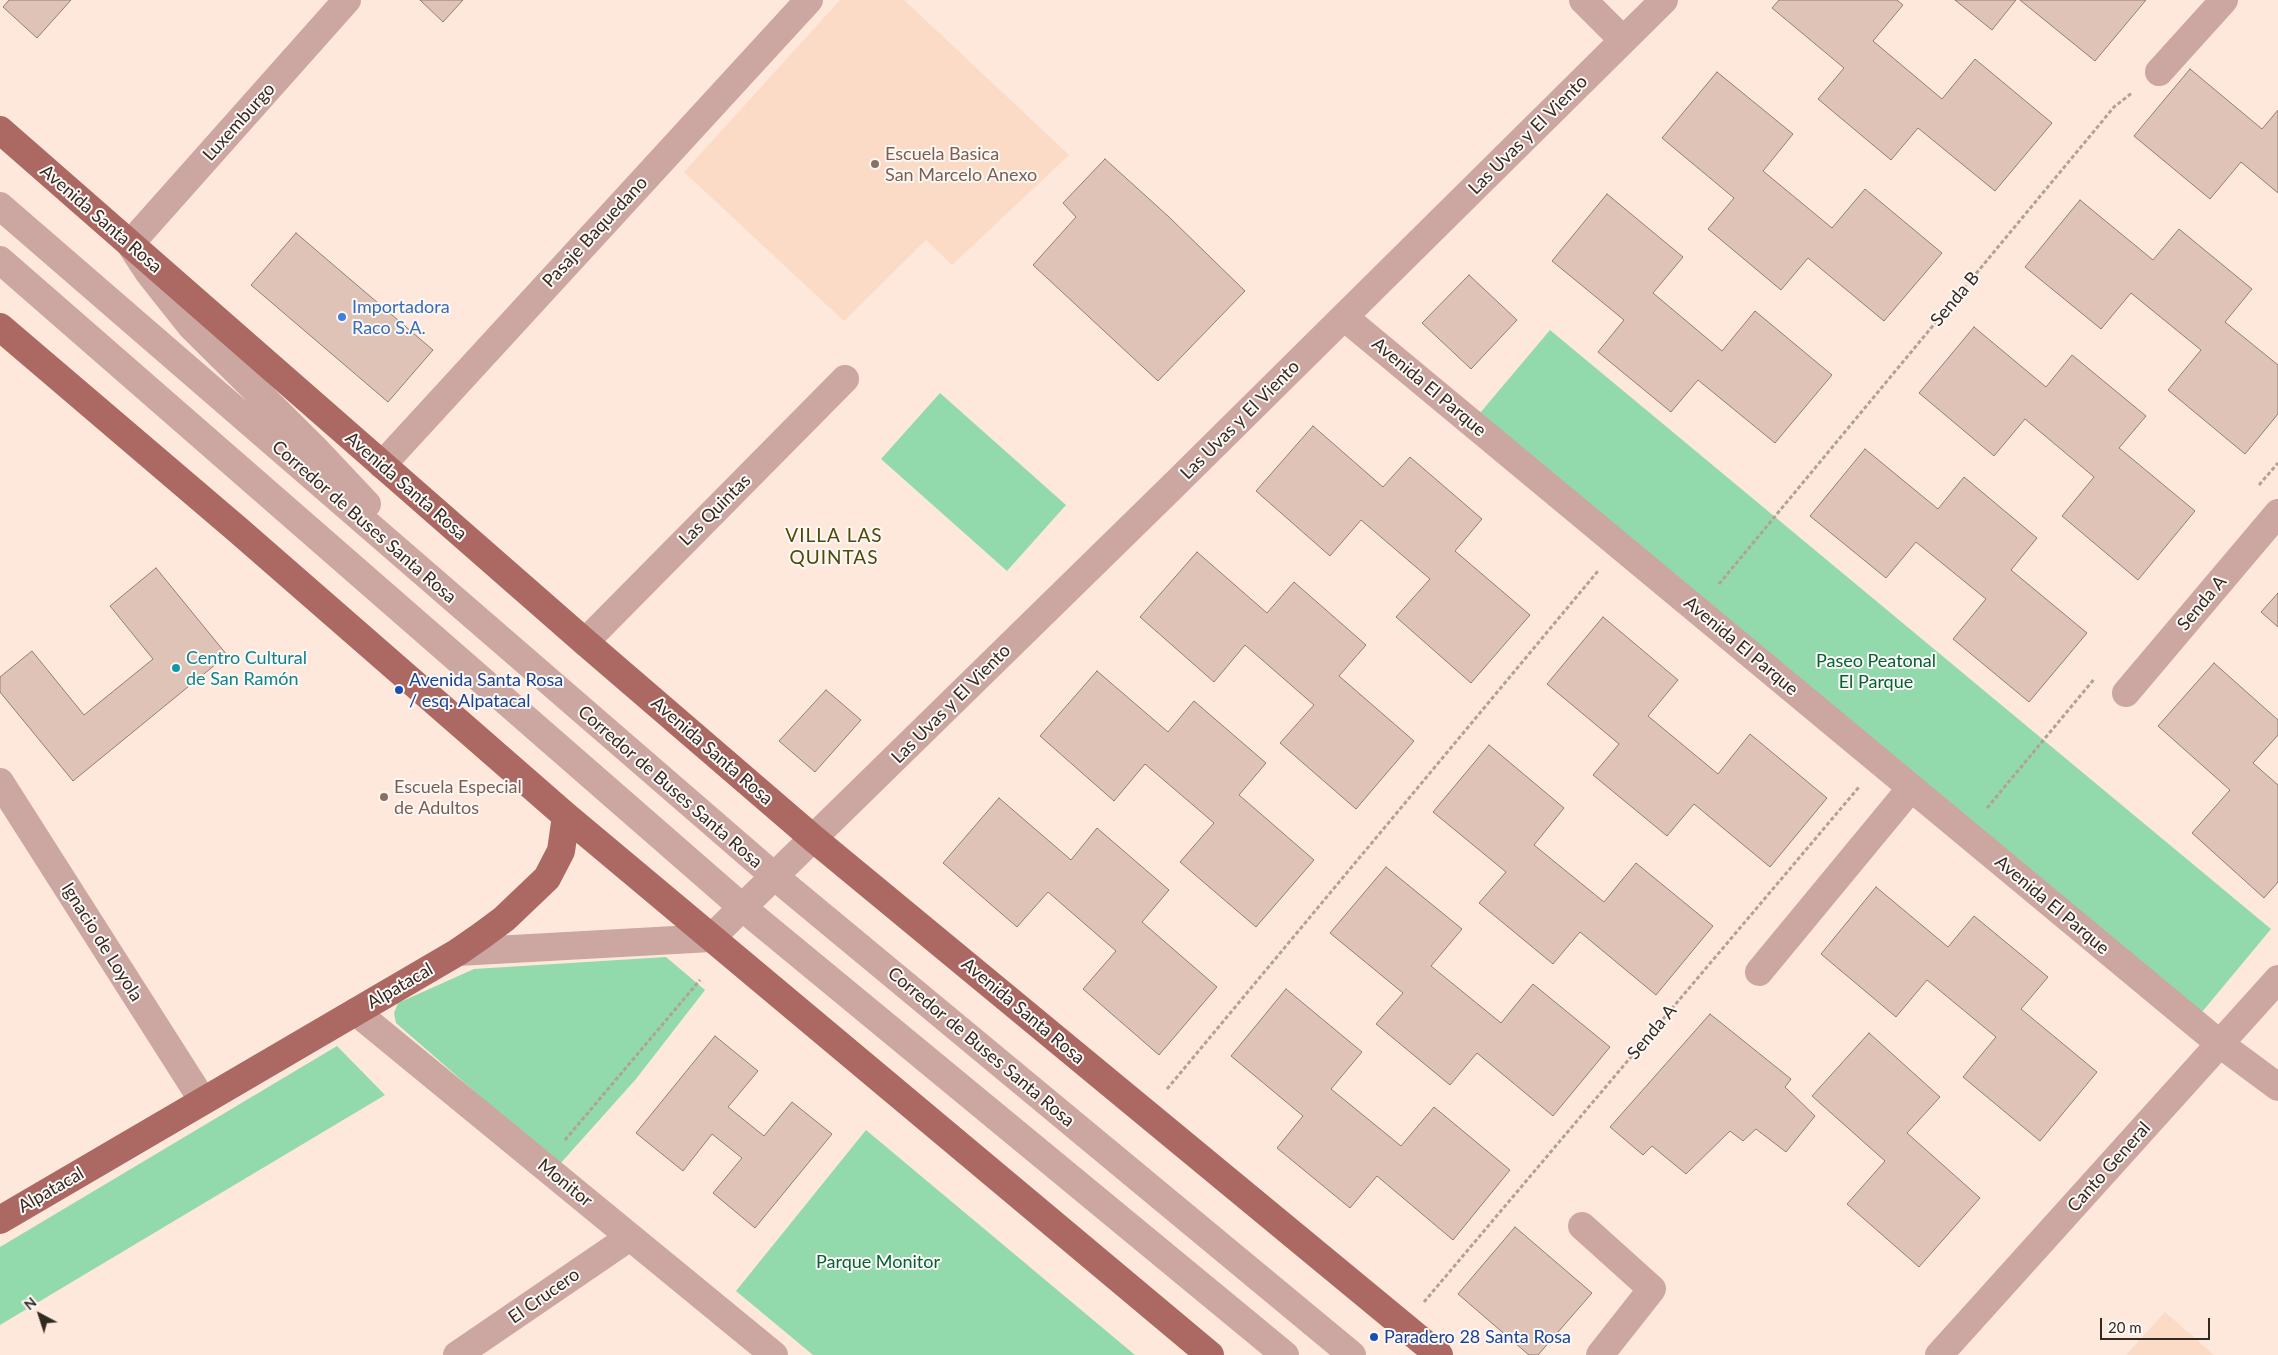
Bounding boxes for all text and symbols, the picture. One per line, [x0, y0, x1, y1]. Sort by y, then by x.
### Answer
street label: Las Uvas y El Viento [1464, 71, 1592, 199]
street label: Luxemburgo [198, 79, 280, 165]
place label: Escuela Basica San Marcelo Anexo [885, 143, 1037, 186]
marker: Escuela Basica San Marcelo Anexo [869, 158, 881, 170]
street label: Avenida Santa Rosa [36, 160, 166, 278]
street label: Pasaje Baquedano [538, 172, 652, 292]
street label: Senda B [1926, 267, 1984, 331]
place label: Importadora Raco S.A. [352, 296, 450, 338]
marker: Importadora Raco S.A. [336, 311, 348, 323]
street label: Avenida El Parque [1367, 333, 1491, 441]
street label: Las Uvas y El Viento [1176, 356, 1304, 484]
street label: Avenida Santa Rosa [341, 427, 471, 545]
street label: Corredor de Buses Santa Rosa [267, 436, 461, 608]
street label: Las Quintas [675, 470, 755, 550]
district label: VILLA LAS QUINTAS [784, 525, 884, 569]
street label: Senda A [2173, 571, 2231, 635]
street label: Avenida El Parque [1679, 592, 1803, 700]
street label: Las Uvas y El Viento [887, 640, 1015, 768]
place label: Centro Cultural de San Ramón [186, 647, 307, 690]
park label: Paseo Peatonal El Parque [1816, 650, 1936, 692]
marker: Centro Cultural de San Ramón [170, 662, 182, 674]
place label: Avenida Santa Rosa / esq. Alpatacal [409, 669, 563, 712]
marker: Avenida Santa Rosa / esq. Alpatacal [393, 684, 405, 696]
street label: Avenida Santa Rosa [647, 692, 777, 810]
street label: Corredor de Buses Santa Rosa [573, 701, 767, 873]
place label: Escuela Especial de Adultos [394, 776, 522, 819]
marker: Escuela Especial de Adultos [378, 791, 390, 803]
street label: Avenida El Parque [1990, 851, 2114, 959]
street label: Ignacio de Loyola [57, 879, 147, 1005]
street label: Avenida Santa Rosa [957, 953, 1089, 1069]
street label: Alpatacal [363, 959, 437, 1013]
street label: Corredor de Buses Santa Rosa [883, 962, 1079, 1132]
street label: Senda A [1623, 1000, 1681, 1064]
street label: Canto General [2063, 1117, 2155, 1217]
street label: Monitor [533, 1154, 597, 1212]
street label: Alpatacal [14, 1163, 88, 1217]
park label: Parque Monitor [816, 1251, 940, 1273]
street label: El Crucero [504, 1264, 584, 1328]
north arrow [15, 1290, 65, 1340]
text: N [20, 1293, 40, 1313]
scale bar [2103, 1308, 2213, 1340]
text: 20 m [2108, 1318, 2142, 1336]
place label: Paradero 28 Santa Rosa [1384, 1326, 1571, 1348]
marker: Paradero 28 Santa Rosa [1368, 1331, 1380, 1343]

